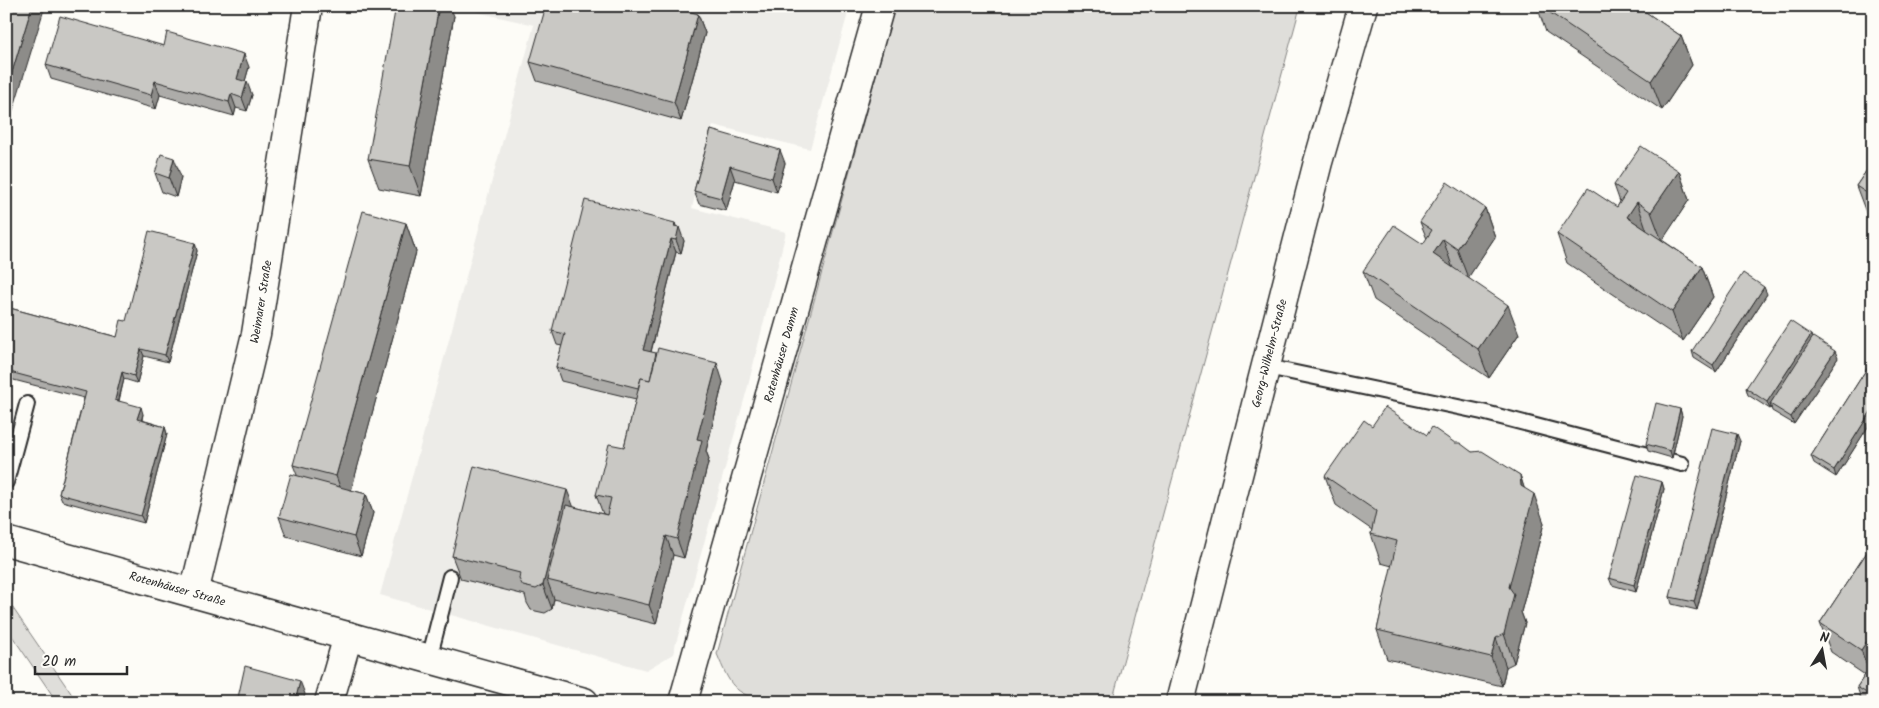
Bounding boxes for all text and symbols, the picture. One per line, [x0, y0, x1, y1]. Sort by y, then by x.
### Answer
street label: Weimarer Straße [245, 258, 278, 345]
street label: Georg-Wilhelm-Straße [1247, 296, 1293, 410]
street label: Rotenhäuser Damm [759, 304, 804, 405]
street label: Rotenhäuser Straße [127, 567, 228, 612]
north arrow [1796, 626, 1846, 676]
text: N [1818, 627, 1831, 650]
scale bar [35, 643, 128, 675]
text: 20 m [42, 650, 76, 674]

